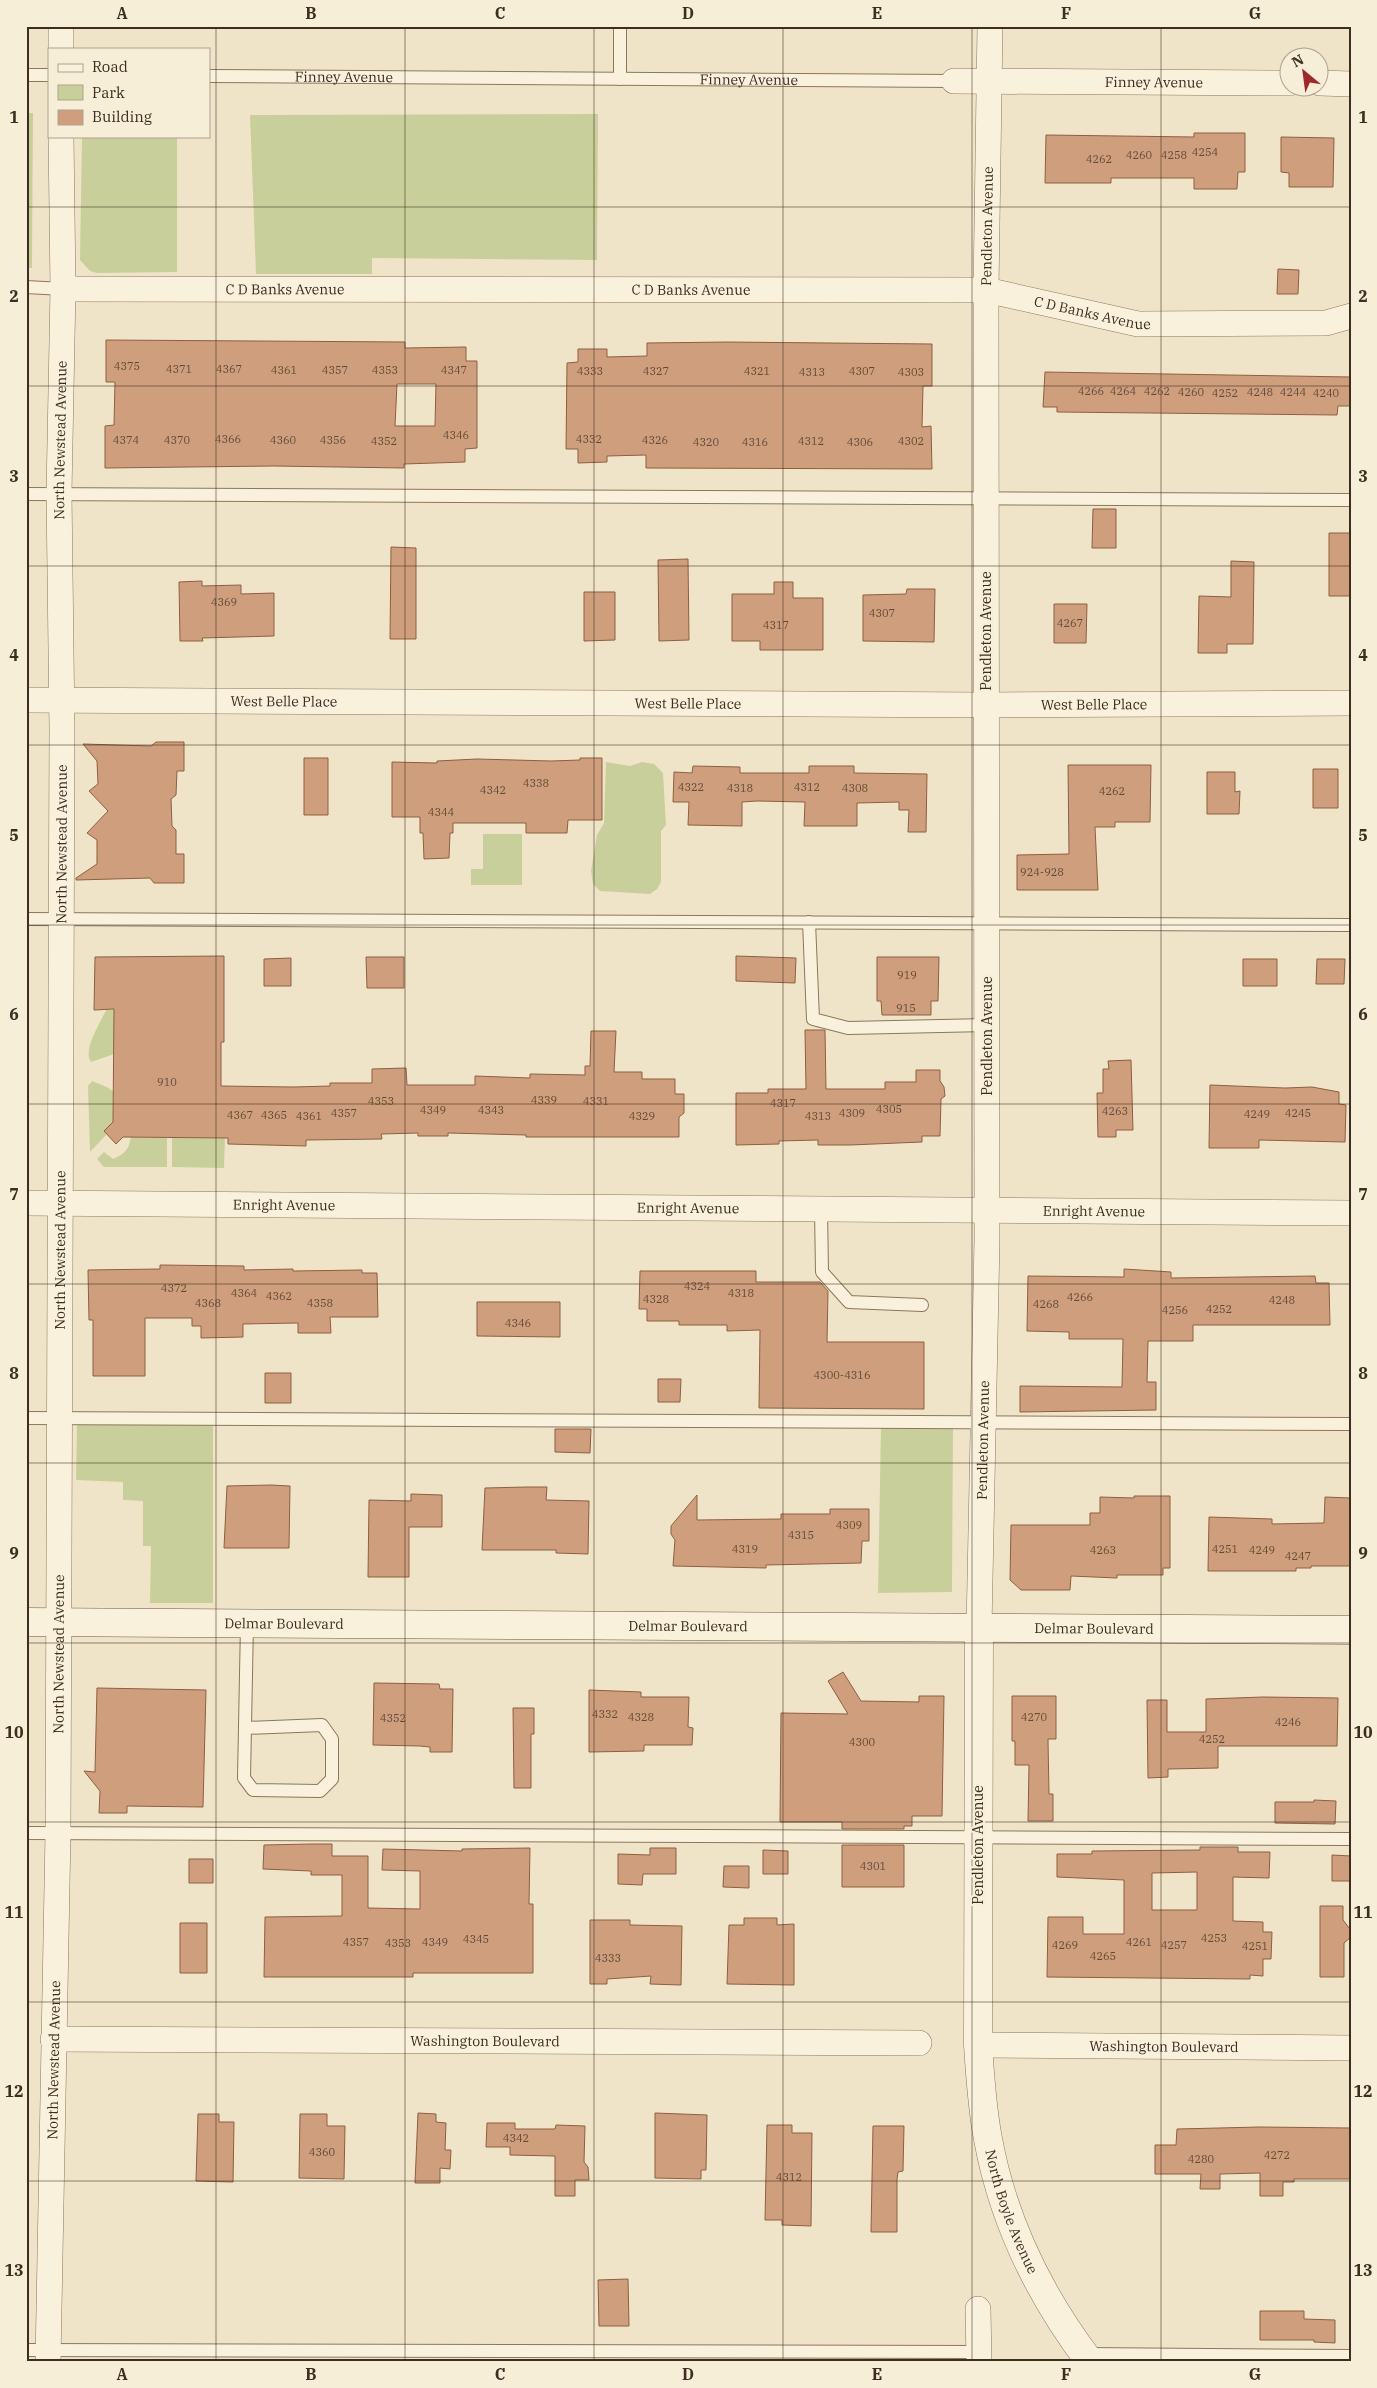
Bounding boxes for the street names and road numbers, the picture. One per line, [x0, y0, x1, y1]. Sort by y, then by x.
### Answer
street label: Finney Avenue [295, 68, 393, 86]
street label: Finney Avenue [700, 70, 798, 89]
street label: Finney Avenue [1105, 73, 1203, 91]
street label: Pendleton Avenue [977, 166, 997, 286]
street label: C D Banks Avenue [225, 280, 345, 298]
street label: C D Banks Avenue [631, 281, 751, 299]
street label: C D Banks Avenue [1032, 292, 1151, 333]
street label: North Newstead Avenue [50, 360, 71, 520]
street label: Pendleton Avenue [977, 571, 995, 691]
street label: West Belle Place [231, 692, 337, 711]
street label: West Belle Place [635, 694, 741, 713]
street label: West Belle Place [1041, 695, 1147, 714]
street label: North Newstead Avenue [52, 764, 71, 924]
street label: Pendleton Avenue [978, 976, 996, 1096]
street label: North Newstead Avenue [51, 1170, 69, 1330]
street label: Enright Avenue [233, 1196, 335, 1214]
street label: Enright Avenue [637, 1199, 739, 1217]
street label: Enright Avenue [1043, 1202, 1145, 1220]
street label: Pendleton Avenue [973, 1380, 993, 1500]
street label: North Newstead Avenue [49, 1574, 68, 1734]
street label: Delmar Boulevard [224, 1614, 344, 1633]
street label: Delmar Boulevard [628, 1617, 748, 1635]
street label: Delmar Boulevard [1034, 1619, 1154, 1638]
street label: Pendleton Avenue [969, 1785, 987, 1905]
street label: North Newstead Avenue [43, 1980, 64, 2140]
street label: Washington Boulevard [410, 2032, 560, 2050]
street label: Washington Boulevard [1089, 2037, 1239, 2056]
street label: North Boyle Avenue [981, 2148, 1042, 2277]

